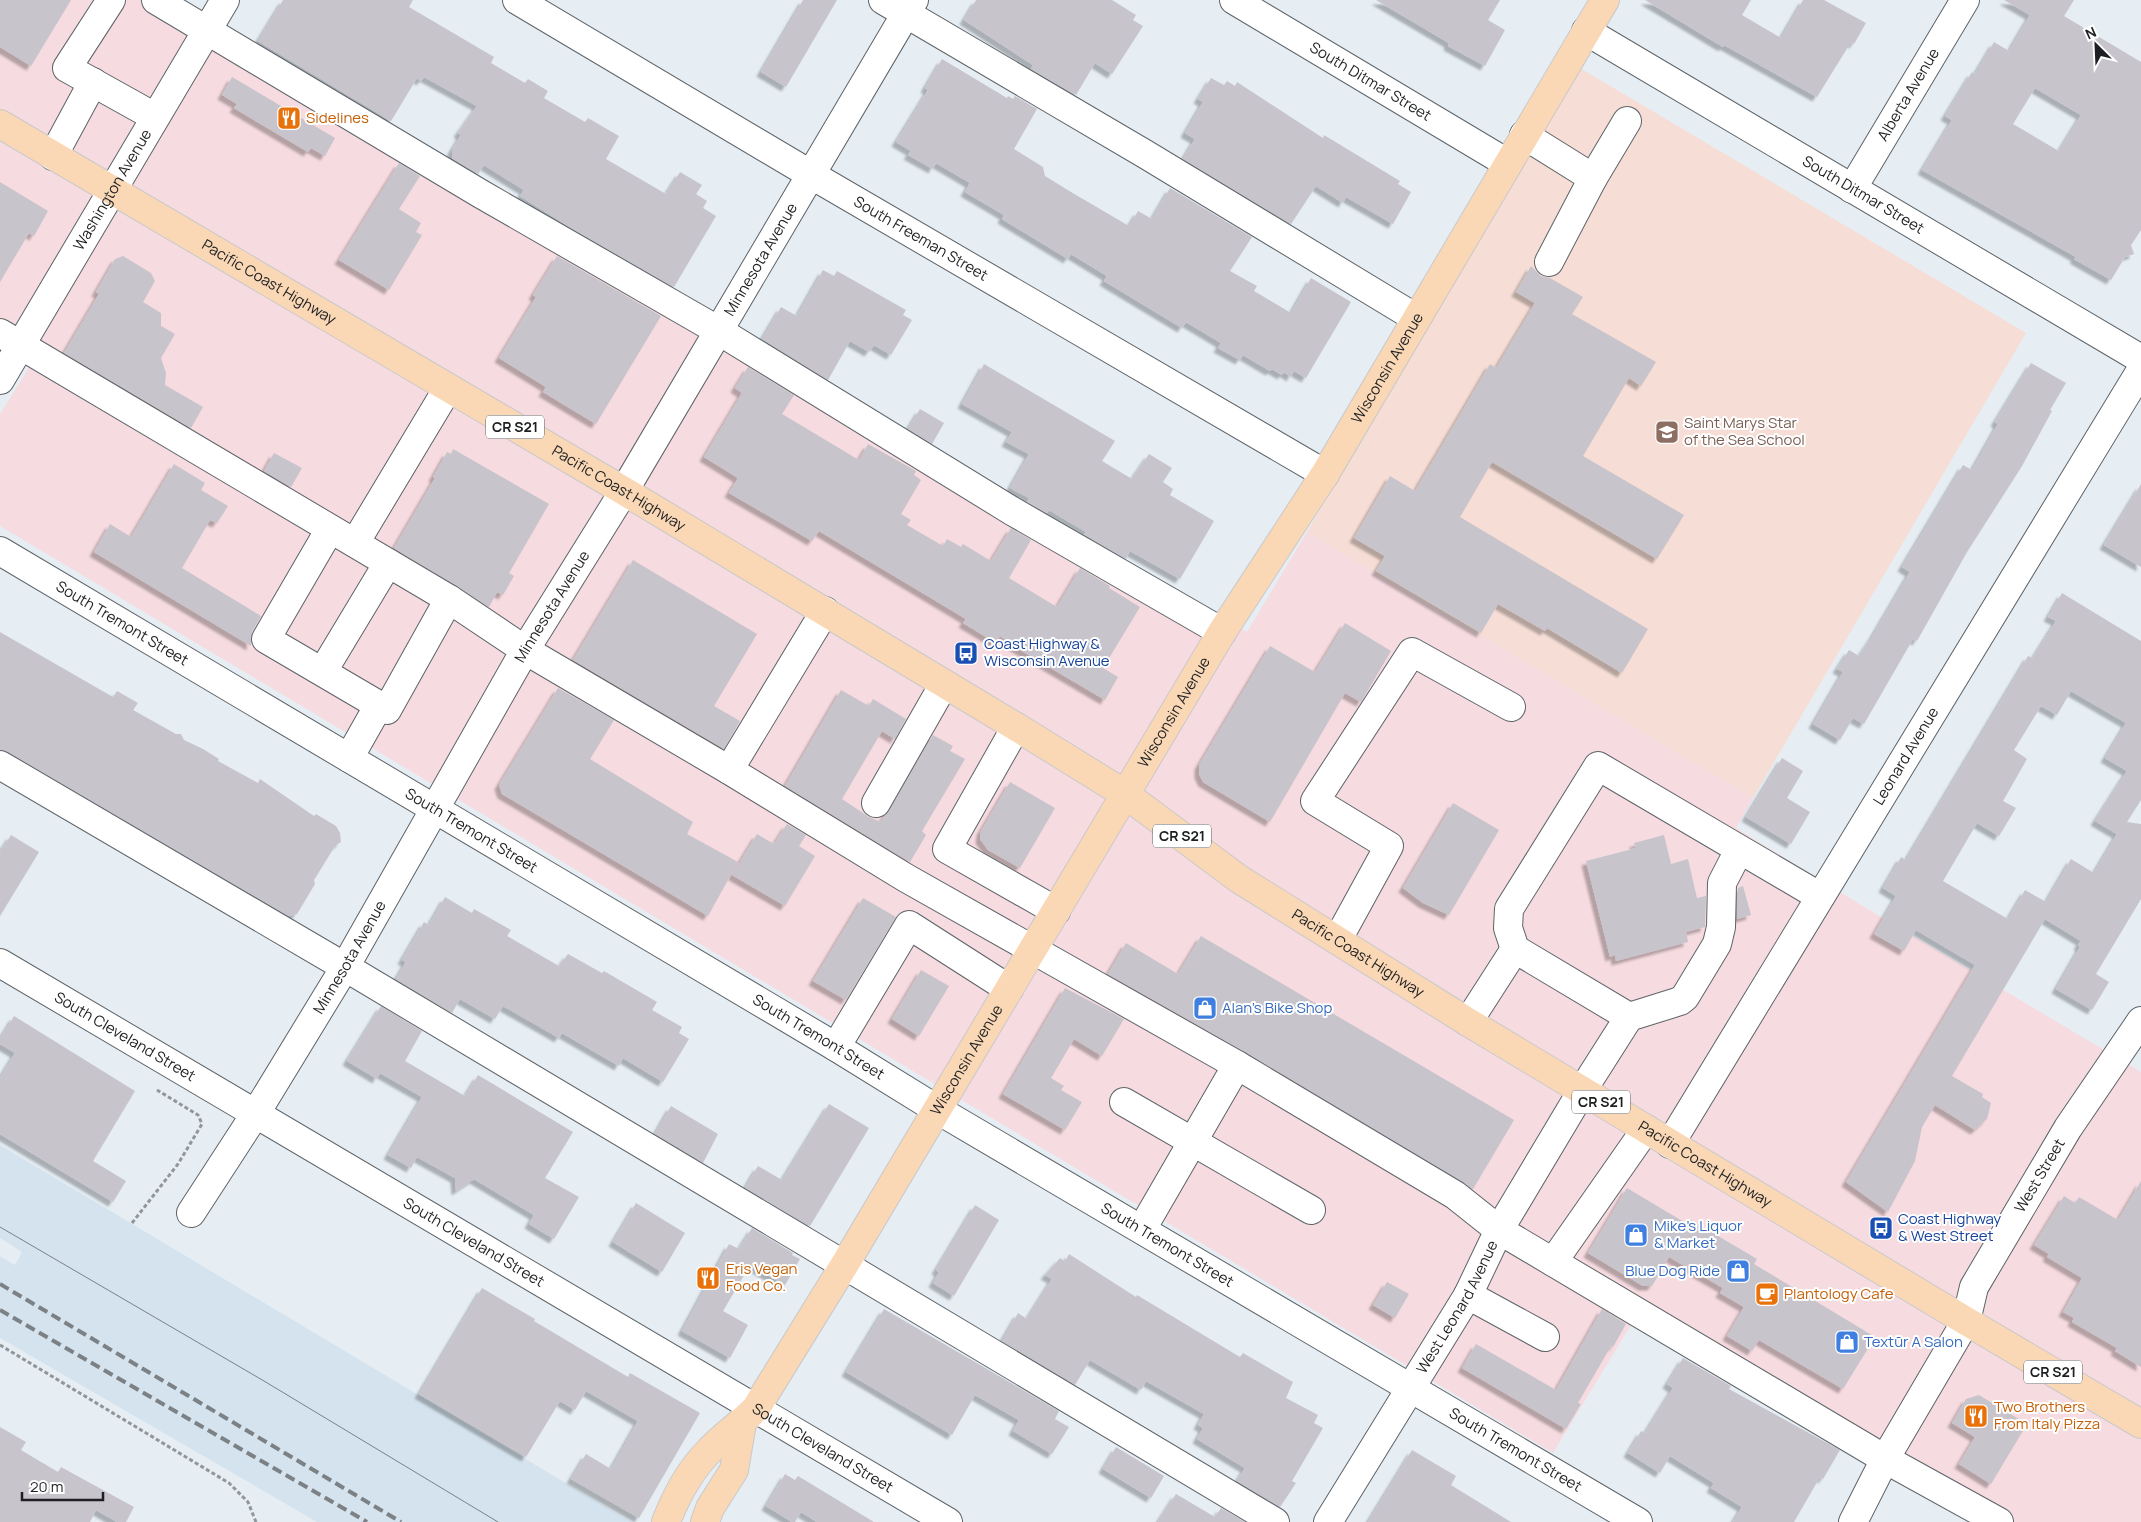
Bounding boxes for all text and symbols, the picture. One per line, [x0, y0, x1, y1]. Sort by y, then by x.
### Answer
north arrow [2071, 20, 2121, 70]
text: N [2082, 22, 2099, 43]
street label: South Ditmar Street [1306, 37, 1435, 126]
street label: Alberta Avenue [1872, 44, 1944, 145]
restaurant icon: Sidelines [276, 105, 302, 131]
place label: Sidelines [306, 107, 369, 128]
street label: Washington Avenue [68, 125, 156, 254]
street label: South Ditmar Street [1799, 150, 1928, 239]
street label: South Freeman Street [850, 191, 992, 286]
street label: Minnesota Avenue [719, 198, 802, 320]
street label: Pacific Coast Highway [198, 234, 340, 329]
street label: Wisconsin Avenue [1346, 308, 1428, 427]
place label: Saint Marys Star of the Sea School [1684, 412, 1805, 450]
road number: CR S21 [486, 416, 544, 438]
school or university icon: Saint Marys Star of the Sea School [1654, 419, 1680, 445]
street label: Pacific Coast Highway [548, 440, 690, 536]
street label: Minnesota Avenue [509, 546, 595, 666]
street label: South Tremont Street [52, 576, 192, 670]
place label: Coast Highway & Wisconsin Avenue [984, 633, 1110, 671]
bus stop icon: Coast Highway & Wisconsin Avenue [953, 640, 979, 666]
street label: Wisconsin Avenue [1132, 652, 1215, 771]
street label: Leonard Avenue [1868, 703, 1944, 809]
street label: South Tremont Street [401, 783, 542, 878]
road number: CR S21 [1153, 824, 1211, 848]
street label: Minnesota Avenue [308, 896, 391, 1018]
street label: Pacific Coast Highway [1288, 904, 1429, 1002]
street label: South Cleveland Street [51, 986, 200, 1086]
street label: South Tremont Street [749, 989, 889, 1085]
shop icon: Alan's Bike Shop [1192, 995, 1218, 1021]
place label: Alan's Bike Shop [1222, 997, 1332, 1018]
street label: Wisconsin Avenue [925, 1000, 1008, 1119]
road number: CR S21 [1572, 1090, 1630, 1114]
street label: Pacific Coast Highway [1635, 1116, 1776, 1212]
street label: West Street [2009, 1134, 2070, 1216]
street label: South Cleveland Street [400, 1192, 549, 1292]
street label: South Tremont Street [1097, 1197, 1238, 1292]
place label: Coast Highway & West Street [1898, 1208, 2001, 1246]
place label: Mike's Liquor & Market [1654, 1215, 1743, 1253]
bus stop icon: Coast Highway & West Street [1868, 1215, 1894, 1241]
shop icon: Mike's Liquor & Market [1623, 1222, 1649, 1248]
street label: West Leonard Avenue [1411, 1237, 1503, 1377]
place label: Eris Vegan Food Co. [726, 1258, 797, 1296]
shop icon: Blue Dog Ride [1725, 1258, 1751, 1284]
place label: Blue Dog Ride [1625, 1260, 1720, 1281]
restaurant icon: Eris Vegan Food Co. [695, 1265, 721, 1291]
cafe icon: Plantology Cafe [1754, 1281, 1780, 1307]
place label: Plantology Cafe [1784, 1283, 1894, 1304]
shop icon: Textūr A Salon [1834, 1329, 1860, 1355]
place label: Textūr A Salon [1864, 1331, 1963, 1352]
road number: CR S21 [2024, 1360, 2082, 1384]
place label: Two Brothers From Italy Pizza [1994, 1396, 2100, 1434]
street label: South Cleveland Street [748, 1398, 897, 1497]
street label: South Tremont Street [1445, 1402, 1586, 1497]
restaurant icon: Two Brothers From Italy Pizza [1963, 1403, 1989, 1429]
scale bar [22, 1470, 104, 1502]
text: 20 m [30, 1476, 63, 1497]

